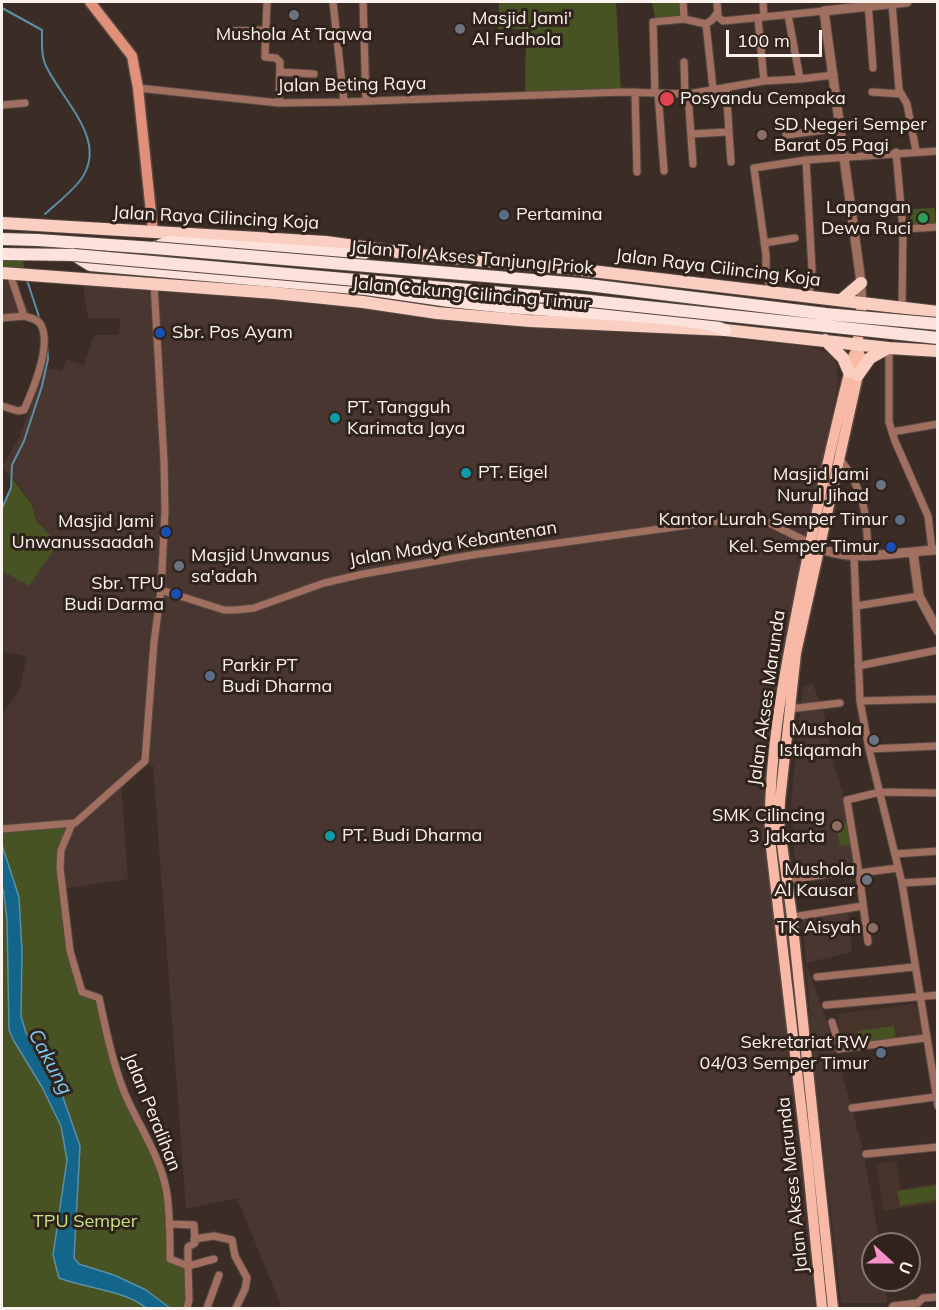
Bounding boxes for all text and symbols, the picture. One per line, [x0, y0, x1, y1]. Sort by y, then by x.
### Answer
marker: Mushola At Taqwa [287, 8, 301, 22]
place label: Masjid Jami' Al Fudhola [472, 8, 572, 50]
scale bar [729, 18, 825, 56]
marker: Masjid Jami' Al Fudhola [453, 22, 467, 36]
place label: Mushola At Taqwa [216, 24, 372, 46]
text: 100 m [737, 29, 790, 52]
street label: Jalan Beting Raya [277, 73, 427, 97]
place label: Posyandu Cempaka [680, 88, 846, 110]
marker: Posyandu Cempaka [658, 90, 676, 108]
place label: SD Negeri Semper Barat 05 Pagi [774, 114, 927, 156]
marker: SD Negeri Semper Barat 05 Pagi [755, 128, 769, 142]
place label: Lapangan Dewa Ruci [821, 197, 911, 240]
street label: Jalan Raya Cilincing Koja [112, 202, 320, 234]
place label: Pertamina [516, 204, 603, 226]
marker: Pertamina [497, 208, 511, 222]
marker: Lapangan Dewa Ruci [916, 211, 930, 225]
street label: Jalan Tol Akses Tanjung Priok [350, 237, 594, 279]
street label: Jalan Raya Cilincing Koja [614, 245, 822, 291]
street label: Jalan Cakung Cilincing Timur [351, 273, 591, 315]
place label: Sbr. Pos Ayam [172, 322, 293, 344]
marker: Sbr. Pos Ayam [153, 326, 167, 340]
place label: PT. Tangguh Karimata Jaya [347, 397, 465, 440]
marker: PT. Tangguh Karimata Jaya [328, 411, 342, 425]
place label: PT. Eigel [478, 462, 548, 484]
place label: Masjid Jami Nurul Jihad [773, 464, 869, 506]
marker: PT. Eigel [459, 466, 473, 480]
marker: Masjid Jami Nurul Jihad [874, 478, 888, 492]
place label: Kantor Lurah Semper Timur [659, 509, 888, 531]
place label: Masjid Jami Unwanussaadah [12, 511, 154, 554]
marker: Kantor Lurah Semper Timur [893, 513, 907, 527]
street label: Jalan Madya Kebantenan [348, 517, 558, 571]
marker: Masjid Jami Unwanussaadah [159, 525, 173, 539]
place label: Kel. Semper Timur [728, 536, 879, 558]
marker: Kel. Semper Timur [884, 540, 898, 554]
place label: Masjid Unwanus sa'adah [191, 545, 330, 588]
marker: Masjid Unwanus sa'adah [172, 559, 186, 573]
place label: Sbr. TPU Budi Darma [64, 573, 164, 616]
marker: Sbr. TPU Budi Darma [169, 587, 183, 601]
street label: Jalan Akses Marunda [744, 609, 790, 787]
place label: Parkir PT Budi Dharma [222, 655, 332, 698]
marker: Parkir PT Budi Dharma [203, 669, 217, 683]
place label: Mushola Istiqamah [779, 719, 862, 762]
marker: Mushola Istiqamah [867, 733, 881, 747]
place label: SMK Cilincing 3 Jakarta [712, 805, 825, 848]
marker: SMK Cilincing 3 Jakarta [830, 819, 844, 833]
place label: PT. Budi Dharma [342, 825, 482, 847]
marker: PT. Budi Dharma [323, 829, 337, 843]
place label: Mushola Al Kausar [774, 859, 855, 902]
marker: Mushola Al Kausar [860, 873, 874, 887]
place label: TK Aisyah [777, 917, 861, 939]
marker: TK Aisyah [866, 921, 880, 935]
water label: Cakung [23, 1025, 77, 1099]
place label: Sekretariat RW 04/03 Semper Timur [699, 1032, 869, 1074]
marker: Sekretariat RW 04/03 Semper Timur [874, 1046, 888, 1060]
street label: Jalan Peralihan [118, 1050, 186, 1174]
street label: Jalan Akses Marunda [773, 1096, 813, 1274]
park label: TPU Semper [33, 1211, 137, 1233]
north arrow [861, 1232, 921, 1292]
text: U [894, 1259, 917, 1277]

